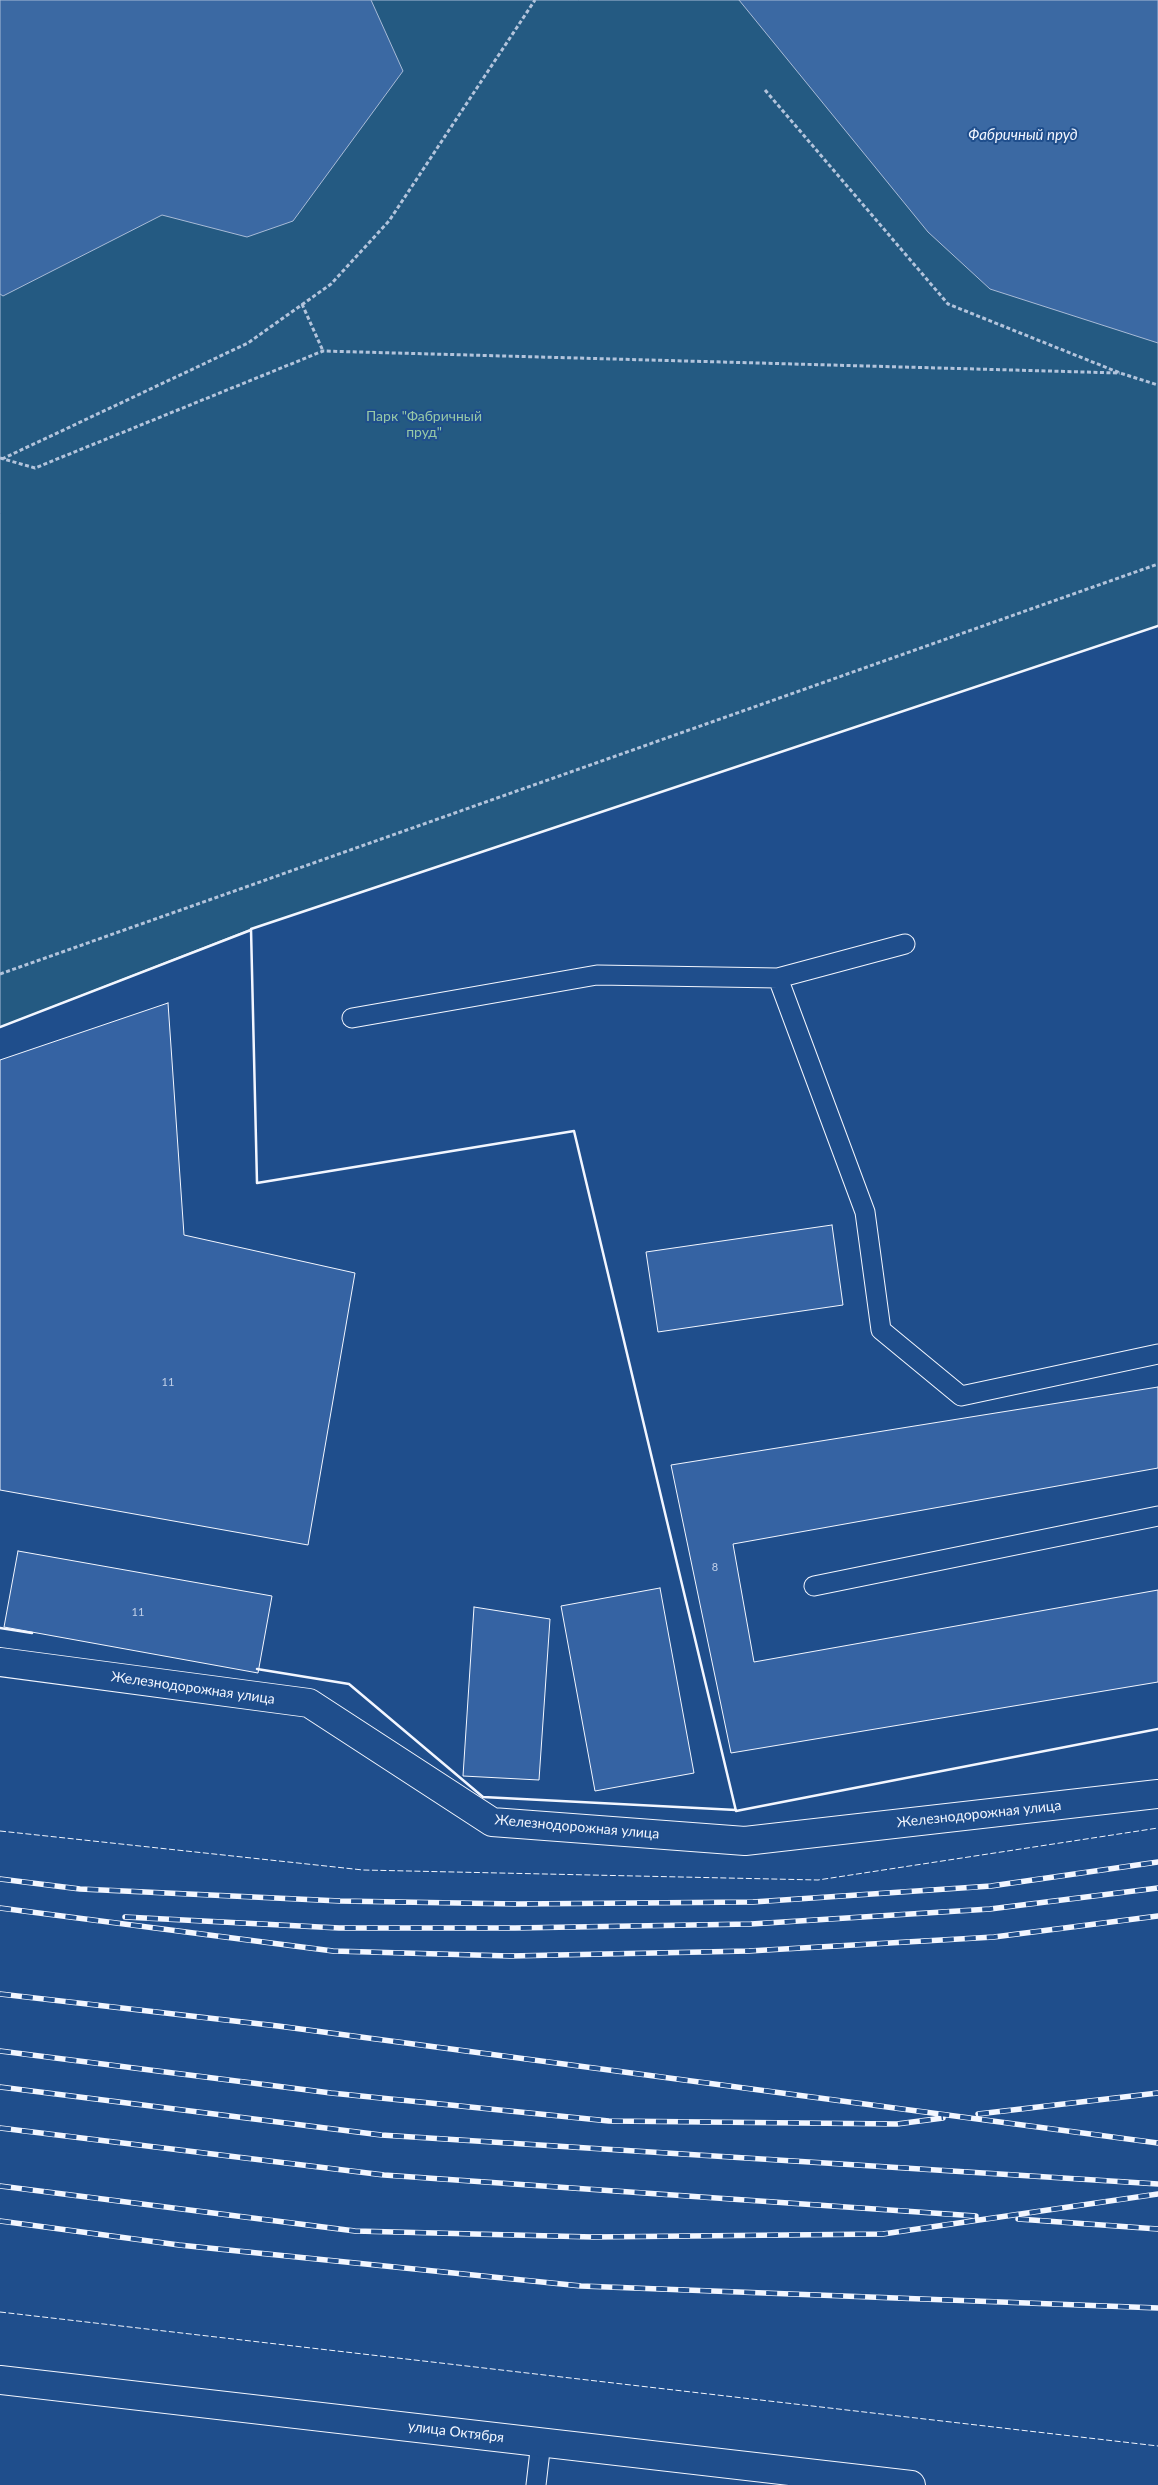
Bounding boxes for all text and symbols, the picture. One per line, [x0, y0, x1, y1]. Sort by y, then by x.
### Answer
water label: Фабричный пруд [968, 126, 1078, 144]
park label: Парк "Фабричный пруд" [366, 408, 482, 441]
house number: 11 [162, 1375, 174, 1389]
house number: 8 [712, 1560, 718, 1574]
house number: 11 [132, 1605, 144, 1619]
street label: Железнодорожная улица [110, 1668, 276, 1708]
street label: Железнодорожная улица [896, 1797, 1062, 1831]
street label: Железнодорожная улица [494, 1811, 660, 1843]
street label: улица Октября [407, 2418, 505, 2446]

